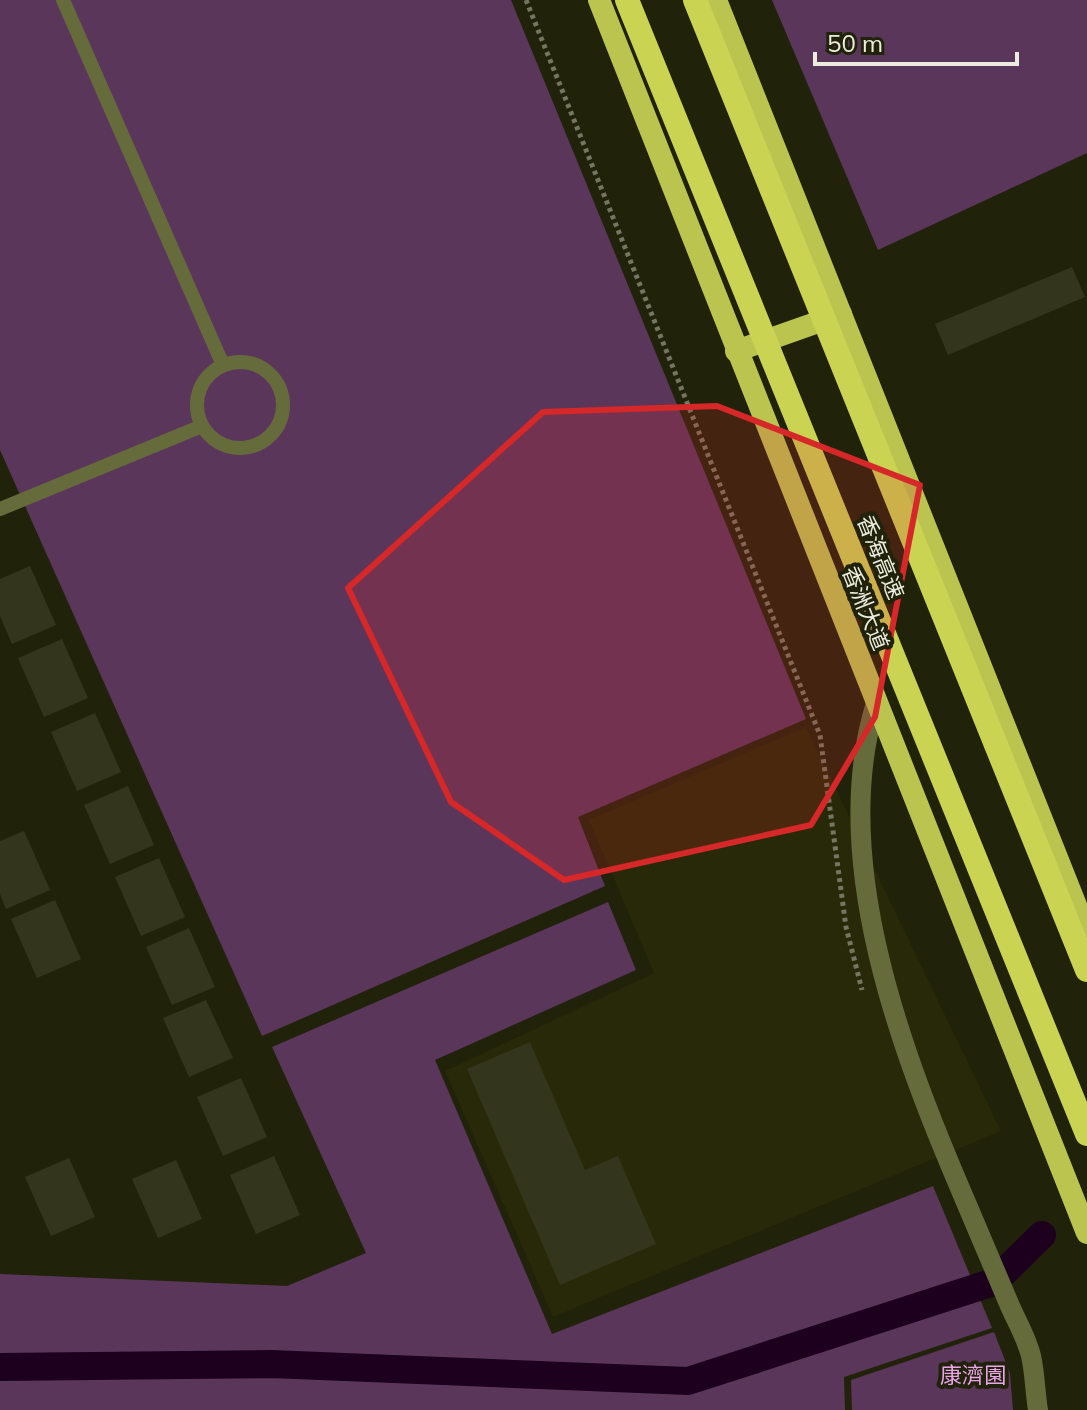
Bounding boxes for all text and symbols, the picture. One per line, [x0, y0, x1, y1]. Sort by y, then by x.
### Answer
scale bar [815, 16, 1017, 66]
text: 50 m [827, 28, 883, 58]
street label: 香海高速 [852, 511, 910, 603]
street label: 香洲大道 [837, 562, 895, 654]
park label: 康濟園 [940, 1361, 1006, 1389]

